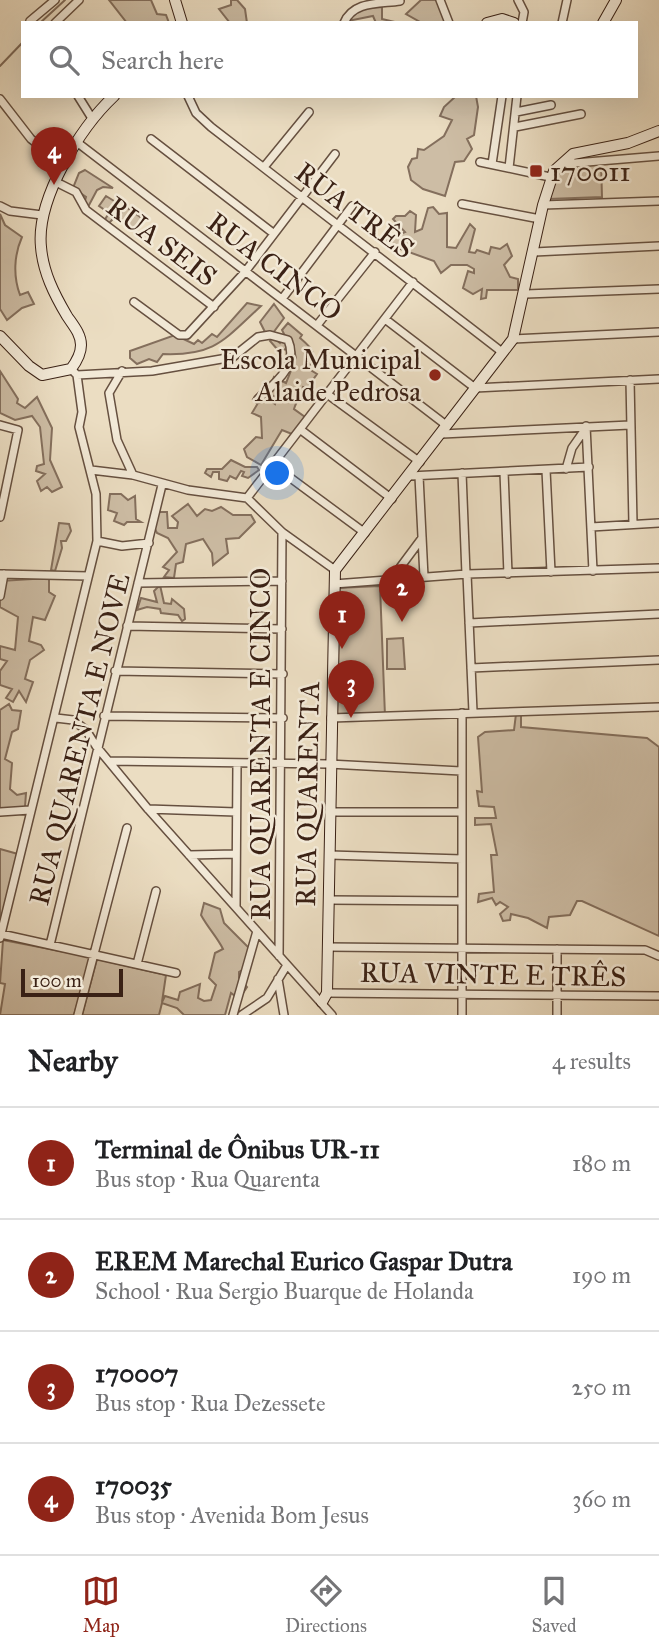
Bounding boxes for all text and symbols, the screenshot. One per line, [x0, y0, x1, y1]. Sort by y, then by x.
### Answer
search box [21, 21, 638, 98]
icon: search [45, 41, 83, 79]
text: Search here [101, 44, 224, 76]
pin: 4 [31, 127, 77, 185]
street label: RUA TRÊS [288, 154, 421, 266]
place label: 170011 [550, 154, 630, 189]
marker: 170011 [528, 163, 544, 179]
street label: RUA SEIS [100, 189, 224, 294]
street label: RUA CINCO [200, 204, 349, 328]
place label: Escola Municipal Alaide Pedrosa [220, 342, 421, 409]
marker: Escola Municipal Alaide Pedrosa [427, 367, 443, 383]
your location [260, 456, 294, 490]
pin: 2 [379, 564, 425, 622]
street label: RUA QUARENTA E CINCO [243, 568, 278, 920]
street label: RUA QUARENTA E NOVE [21, 569, 138, 909]
pin: 1 [319, 591, 365, 649]
pin: 3 [328, 660, 374, 718]
street label: RUA QUARENTA [288, 681, 327, 907]
street label: RUA VINTE E TRÊS [359, 955, 626, 994]
scale bar [21, 966, 122, 998]
text: 100 m [32, 969, 82, 992]
text: Nearby [28, 1043, 118, 1079]
text: 4 results [552, 1047, 631, 1075]
text: Terminal de Ônibus UR-11 [95, 1133, 380, 1165]
text: 1 [46, 1149, 56, 1177]
text: 180 m [572, 1149, 631, 1177]
text: Bus stop · Rua Quarenta [95, 1165, 320, 1193]
text: EREM Marechal Eurico Gaspar Dutra [95, 1245, 512, 1277]
text: 2 [45, 1261, 57, 1289]
text: 190 m [572, 1261, 631, 1289]
text: School · Rua Sergio Buarque de Holanda [95, 1277, 474, 1305]
text: 170007 [95, 1357, 178, 1389]
text: 3 [46, 1373, 56, 1401]
text: 250 m [571, 1373, 631, 1401]
text: Bus stop · Rua Dezessete [95, 1389, 325, 1417]
text: 170035 [95, 1469, 172, 1501]
text: 4 [45, 1485, 57, 1513]
text: 360 m [572, 1485, 631, 1513]
text: Bus stop · Avenida Bom Jesus [95, 1501, 369, 1529]
tab: Map [82, 1572, 120, 1637]
tab: Directions [285, 1572, 367, 1637]
tab: Saved [532, 1572, 577, 1637]

